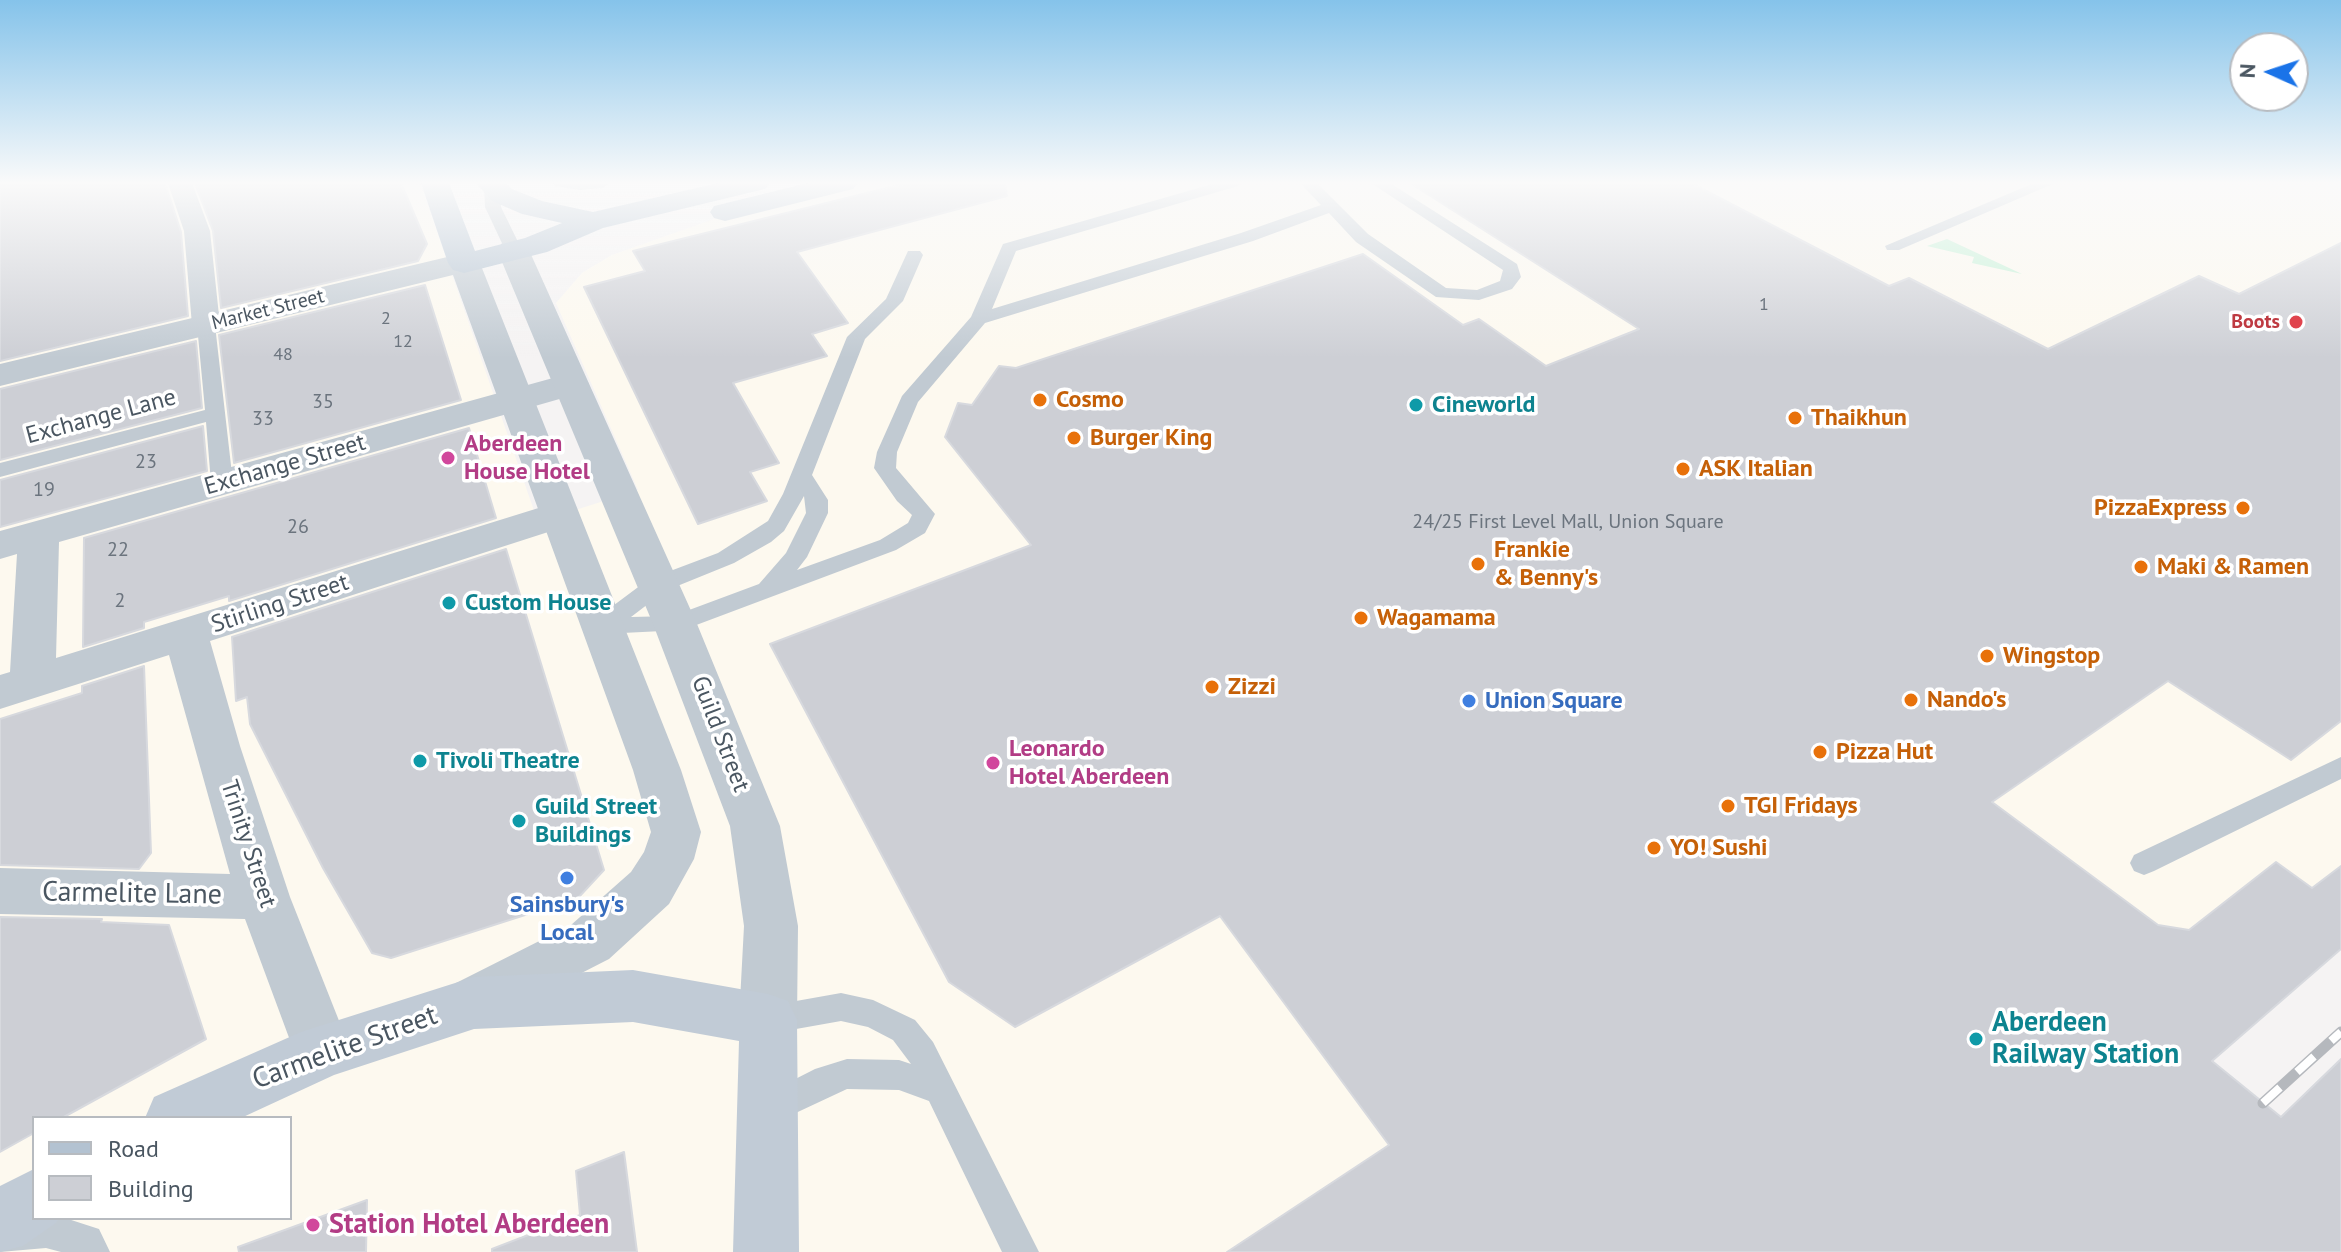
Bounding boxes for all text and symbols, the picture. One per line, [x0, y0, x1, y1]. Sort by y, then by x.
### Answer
north arrow [2229, 32, 2309, 112]
text: N [2233, 63, 2261, 79]
street label: Market Street [209, 284, 327, 336]
house number: 1 [1759, 294, 1769, 316]
house number: 2 [381, 308, 391, 330]
place label: Boots [2231, 310, 2280, 334]
marker: Boots [2287, 313, 2305, 331]
house number: 12 [393, 331, 413, 353]
house number: 48 [273, 344, 293, 366]
street label: Exchange Lane [23, 383, 179, 451]
place label: Cosmo [1056, 386, 1124, 414]
house number: 35 [312, 390, 334, 414]
marker: Cosmo [1031, 391, 1049, 409]
place label: Cineworld [1432, 391, 1535, 419]
marker: Cineworld [1407, 396, 1425, 414]
place label: Thaikhun [1811, 404, 1907, 432]
house number: 33 [252, 407, 274, 431]
marker: Thaikhun [1786, 409, 1804, 427]
place label: Burger King [1090, 424, 1212, 452]
street label: Exchange Street [201, 428, 369, 502]
marker: Burger King [1065, 429, 1083, 447]
place label: Aberdeen House Hotel [464, 430, 590, 486]
marker: Aberdeen House Hotel [439, 449, 457, 467]
house number: 23 [135, 450, 157, 474]
place label: ASK Italian [1699, 455, 1813, 483]
marker: ASK Italian [1674, 460, 1692, 478]
house number: 19 [33, 478, 55, 502]
place label: PizzaExpress [2094, 494, 2227, 522]
marker: PizzaExpress [2234, 499, 2252, 517]
house number: 24/25 First Level Mall, Union Square [1412, 510, 1724, 534]
house number: 26 [287, 515, 309, 539]
place label: Frankie & Benny's [1494, 536, 1598, 592]
house number: 22 [107, 538, 129, 562]
place label: Maki & Ramen [2157, 553, 2309, 581]
marker: Frankie & Benny's [1469, 555, 1487, 573]
marker: Maki & Ramen [2132, 558, 2150, 576]
street label: Stirling Street [208, 568, 352, 640]
house number: 2 [115, 589, 125, 613]
place label: Custom House [465, 589, 611, 617]
marker: Custom House [440, 594, 458, 612]
place label: Wagamama [1377, 604, 1496, 632]
marker: Wagamama [1352, 609, 1370, 627]
place label: Wingstop [2003, 642, 2100, 670]
marker: Wingstop [1978, 647, 1996, 665]
street label: Guild Street [685, 672, 755, 796]
place label: Zizzi [1228, 673, 1276, 701]
marker: Zizzi [1203, 678, 1221, 696]
place label: Nando's [1927, 686, 2006, 714]
place label: Union Square [1485, 687, 1623, 715]
marker: Nando's [1902, 691, 1920, 709]
marker: Union Square [1460, 692, 1478, 710]
place label: Leonardo Hotel Aberdeen [1009, 735, 1169, 791]
place label: Pizza Hut [1836, 738, 1933, 766]
marker: Pizza Hut [1811, 743, 1829, 761]
place label: Tivoli Theatre [436, 747, 580, 775]
marker: Tivoli Theatre [411, 752, 429, 770]
marker: Leonardo Hotel Aberdeen [984, 754, 1002, 772]
street label: Trinity Street [214, 777, 282, 911]
place label: TGI Fridays [1744, 792, 1858, 820]
place label: Guild Street Buildings [535, 793, 657, 849]
marker: TGI Fridays [1719, 797, 1737, 815]
marker: Guild Street Buildings [510, 812, 528, 830]
place label: YO! Sushi [1670, 834, 1768, 862]
marker: YO! Sushi [1645, 839, 1663, 857]
marker: Sainsbury's Local [558, 869, 576, 887]
street label: Carmelite Lane [42, 876, 222, 912]
place label: Sainsbury's Local [510, 891, 624, 947]
street label: Carmelite Street [248, 999, 442, 1097]
place label: Aberdeen Railway Station [1992, 1006, 2179, 1072]
marker: Aberdeen Railway Station [1967, 1030, 1985, 1048]
legend [32, 1116, 292, 1220]
text: Road [108, 1133, 159, 1164]
text: Building [108, 1173, 194, 1204]
place label: Station Hotel Aberdeen [329, 1208, 609, 1242]
marker: Station Hotel Aberdeen [304, 1216, 322, 1234]

